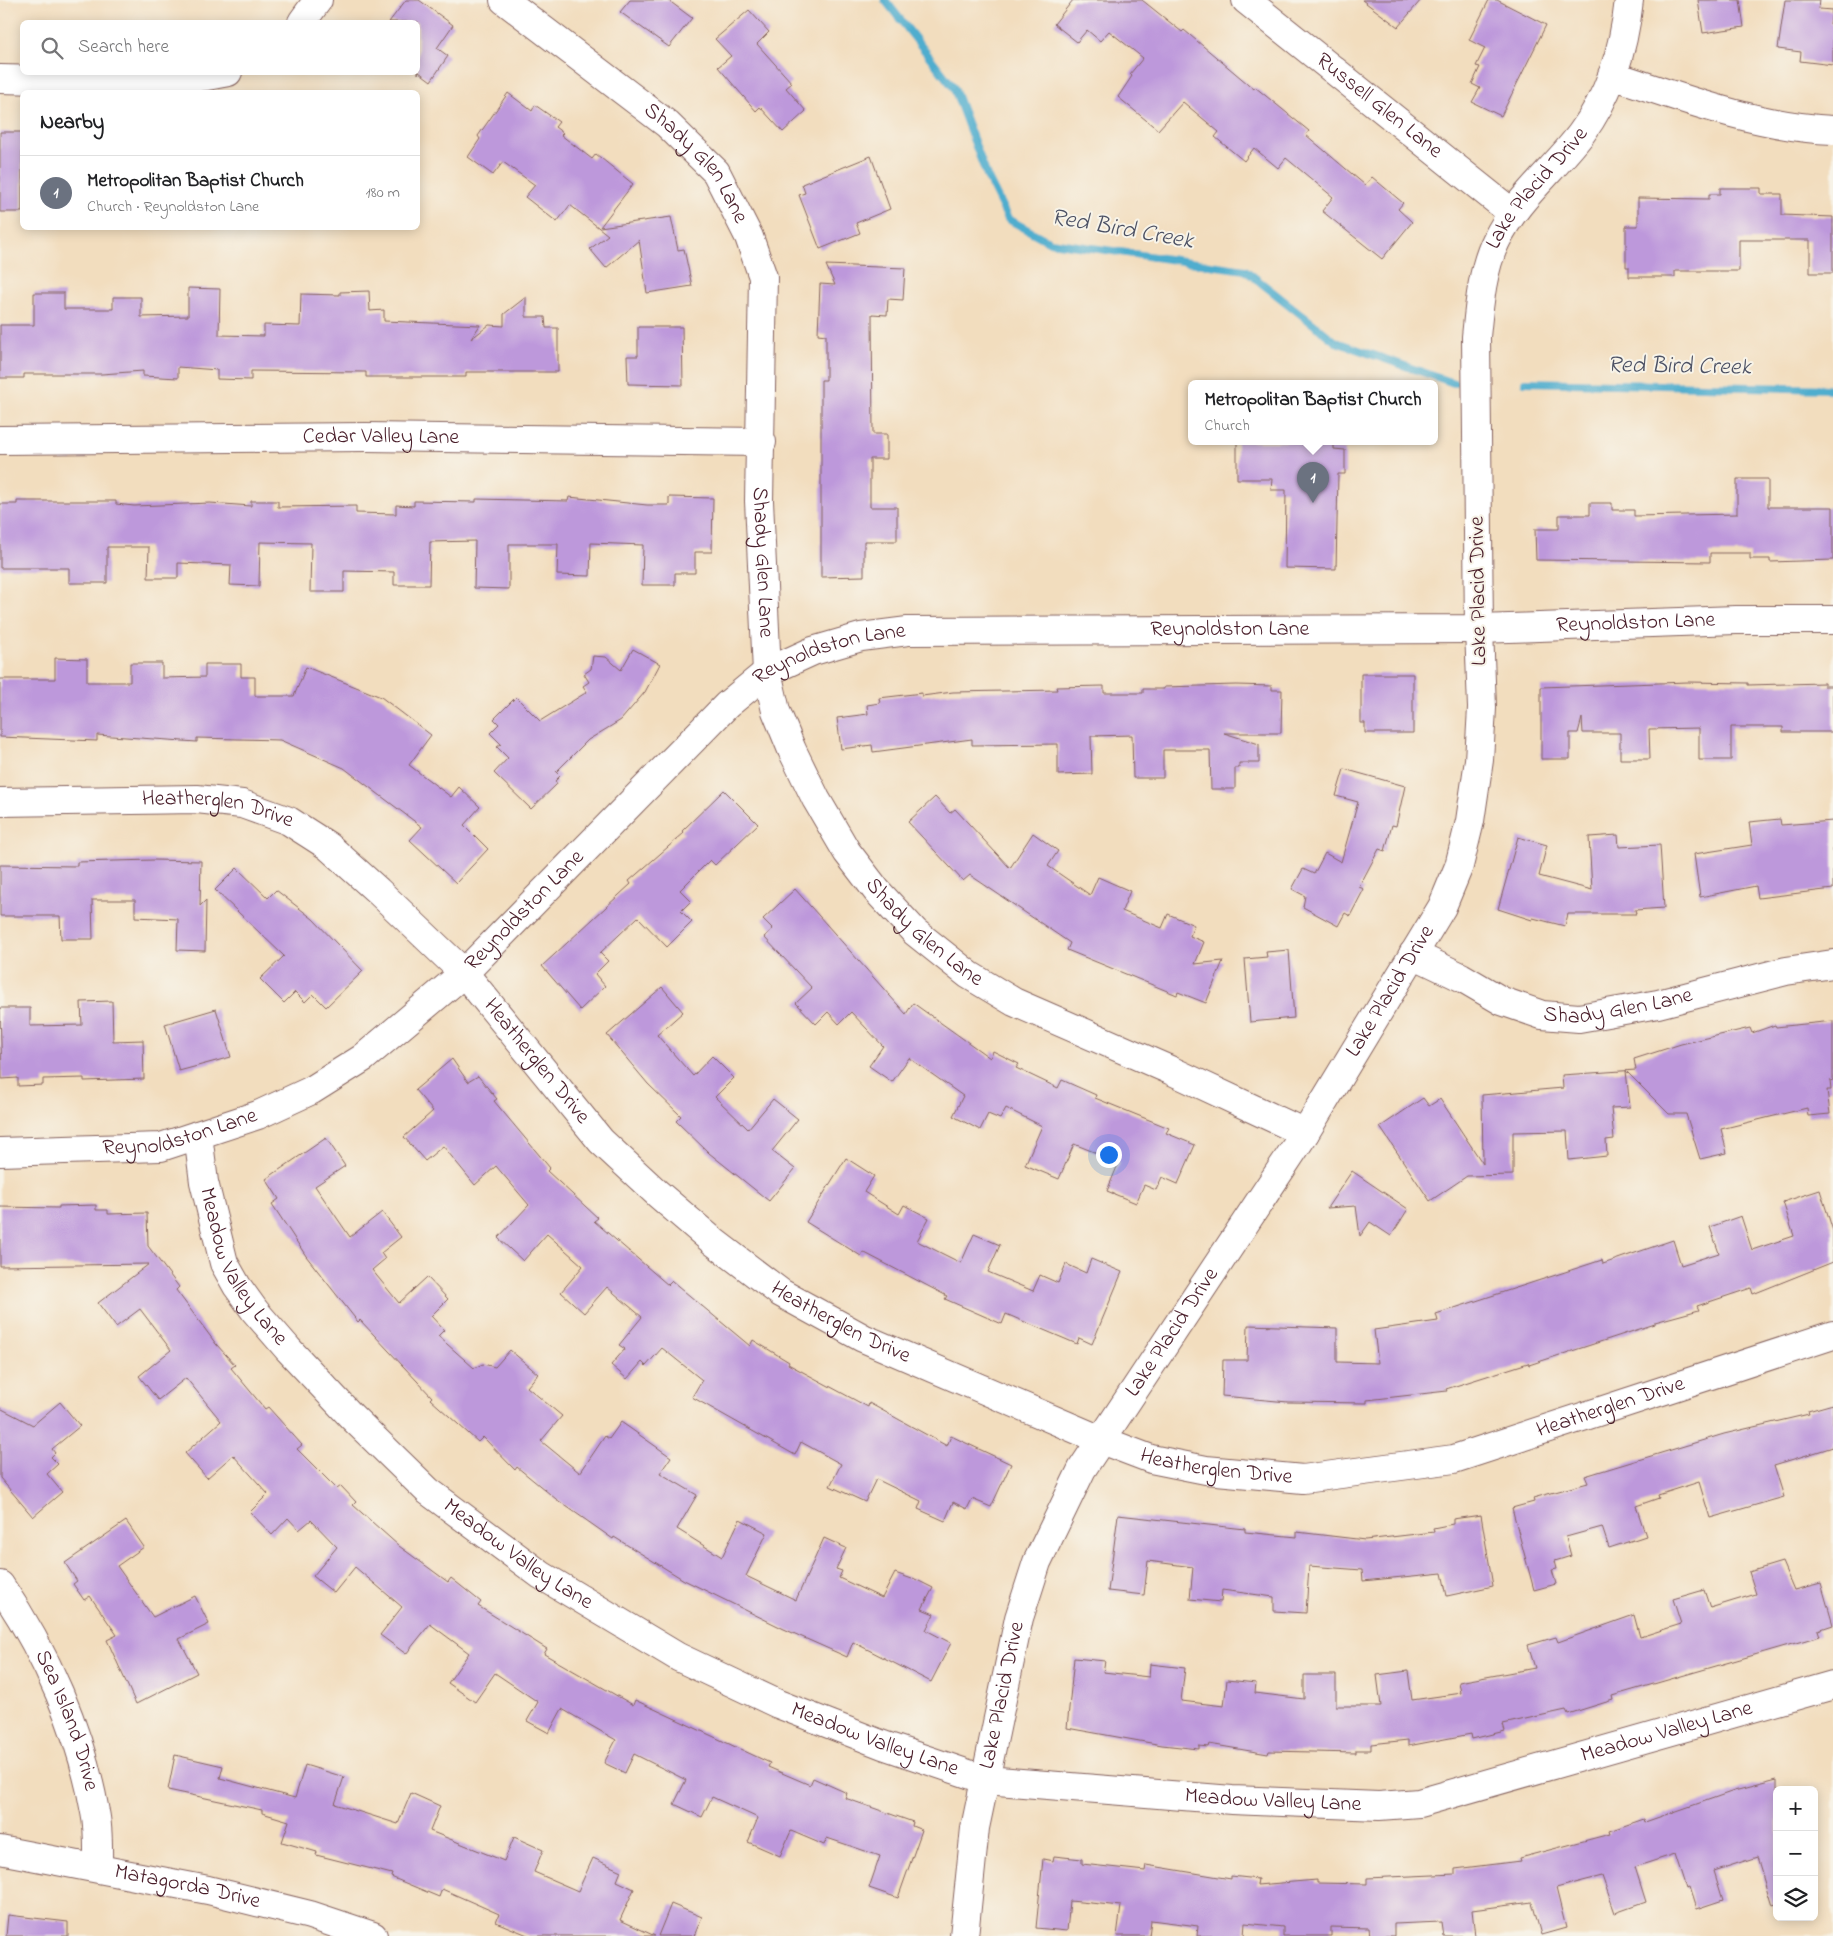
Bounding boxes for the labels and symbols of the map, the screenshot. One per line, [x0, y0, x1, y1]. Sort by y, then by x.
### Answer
street label: Russell Glen Lane [1308, 45, 1449, 167]
street label: Shady Glen Lane [636, 95, 756, 229]
street label: Lake Placid Drive [1478, 120, 1597, 255]
water label: Red Bird Creek [1048, 200, 1197, 260]
water label: Red Bird Creek [1607, 348, 1753, 386]
street label: Cedar Valley Lane [303, 421, 460, 455]
pin: 1 [1297, 462, 1329, 503]
street label: Shady Glen Lane [743, 486, 781, 639]
street label: Lake Placid Drive [1462, 516, 1496, 666]
street label: Reynoldston Lane [1556, 605, 1716, 643]
street label: Reynoldston Lane [1150, 614, 1310, 647]
street label: Reynoldston Lane [746, 615, 908, 693]
street label: Heatherglen Drive [142, 783, 298, 837]
street label: Reynoldston Lane [458, 843, 592, 979]
street label: Shady Glen Lane [857, 871, 989, 996]
street label: Lake Placid Drive [1338, 919, 1443, 1064]
street label: Shady Glen Lane [1542, 980, 1696, 1034]
street label: Heatherglen Drive [475, 992, 597, 1131]
street label: Reynoldston Lane [102, 1100, 262, 1165]
your location [1096, 1142, 1122, 1168]
street label: Meadow Valley Lane [190, 1184, 295, 1354]
street label: Lake Placid Drive [1118, 1261, 1227, 1404]
street label: Heatherglen Drive [763, 1274, 916, 1373]
street label: Heatherglen Drive [1533, 1369, 1689, 1447]
street label: Heatherglen Drive [1135, 1440, 1294, 1494]
street label: Meadow Valley Lane [436, 1491, 599, 1618]
street label: Lake Placid Drive [972, 1619, 1034, 1772]
street label: Sea Island Drive [26, 1645, 106, 1794]
street label: Meadow Valley Lane [1577, 1693, 1756, 1772]
street label: Meadow Valley Lane [786, 1694, 963, 1786]
street label: Meadow Valley Lane [1183, 1780, 1362, 1821]
street label: Matagorda Drive [112, 1856, 264, 1918]

